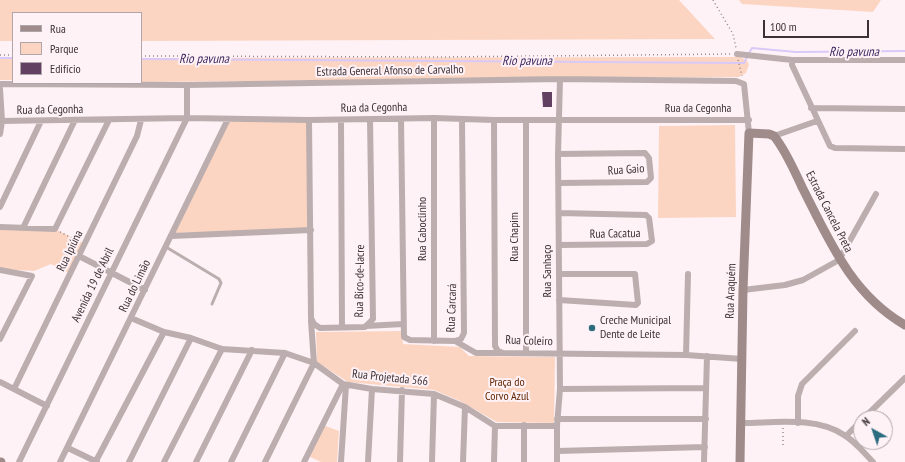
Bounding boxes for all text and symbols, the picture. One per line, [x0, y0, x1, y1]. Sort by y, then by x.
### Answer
legend [12, 12, 142, 84]
scale bar [765, 12, 871, 38]
text: 100 m [770, 19, 797, 34]
text: Rua [50, 21, 66, 36]
text: Parque [50, 41, 79, 56]
water label: Rio pavuna [829, 44, 879, 60]
water label: Rio pavuna [179, 51, 229, 67]
water label: Rio pavuna [502, 53, 552, 69]
text: Edifício [50, 61, 81, 76]
street label: Estrada General Afonso de Carvalho [316, 63, 464, 79]
street label: Rua da Cegonha [341, 100, 407, 116]
street label: Rua da Cegonha [17, 102, 83, 118]
street label: Rua da Cegonha [665, 102, 731, 116]
street label: Rua Gaio [607, 162, 645, 178]
street label: Estrada Cancela Preta [802, 169, 856, 255]
street label: Rua Caboclinho [416, 197, 430, 261]
street label: Rua Chapim [508, 212, 522, 262]
street label: Rua Cacatua [589, 226, 641, 242]
street label: Rua Ipiúna [54, 228, 86, 274]
street label: Rua Bico-de-lacre [352, 244, 368, 318]
street label: Avenida 19 de Abril [69, 245, 117, 325]
street label: Rua Sanhaço [541, 245, 555, 297]
street label: Rua do Limão [116, 257, 154, 315]
street label: Rua Araquém [723, 263, 739, 319]
street label: Rua Carcará [444, 283, 460, 333]
place label: Creche Municipal Dente de Leite [600, 314, 671, 342]
marker: Creche Municipal Dente de Leite [587, 323, 597, 333]
street label: Rua Coleiro [505, 333, 553, 349]
street label: Rua Projetada 566 [351, 367, 429, 389]
park label: Praça do Corvo Azul [485, 376, 529, 404]
north arrow [853, 410, 893, 450]
text: N [859, 414, 873, 429]

